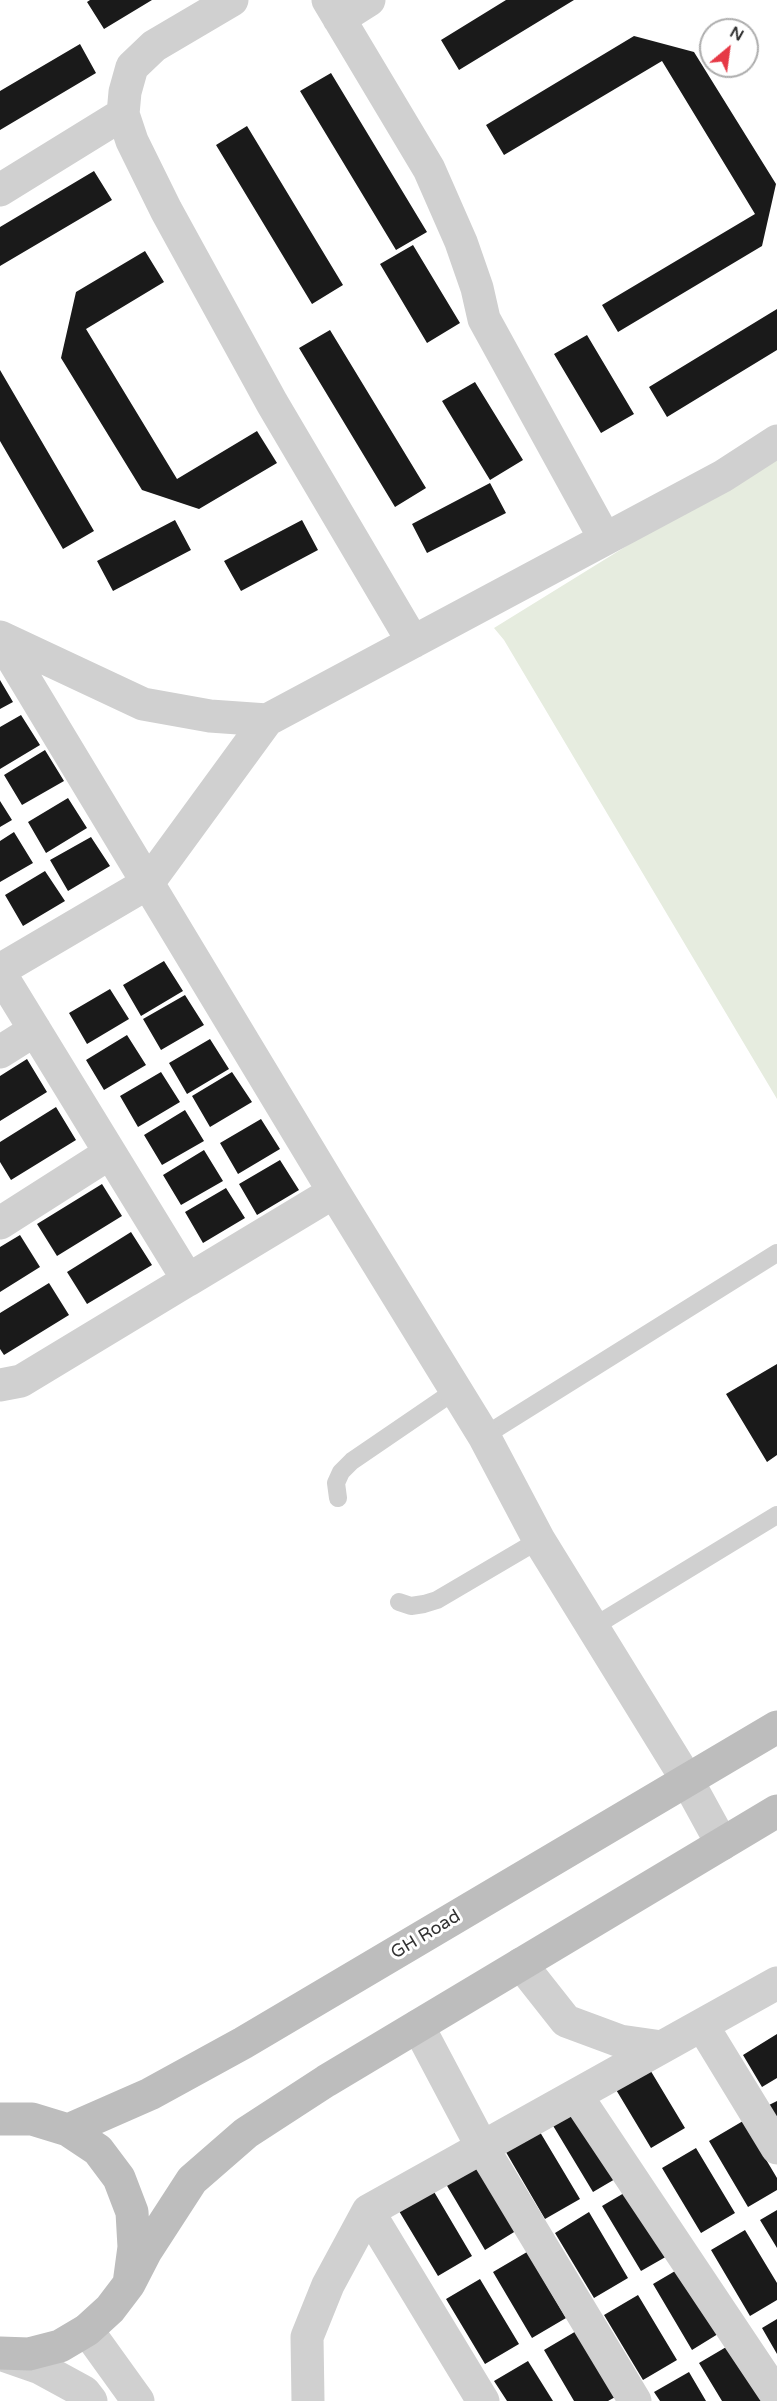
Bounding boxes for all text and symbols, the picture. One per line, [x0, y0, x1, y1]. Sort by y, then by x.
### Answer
north arrow [699, 18, 759, 78]
text: N [726, 22, 747, 46]
street label: GH Road [387, 1906, 465, 1964]

